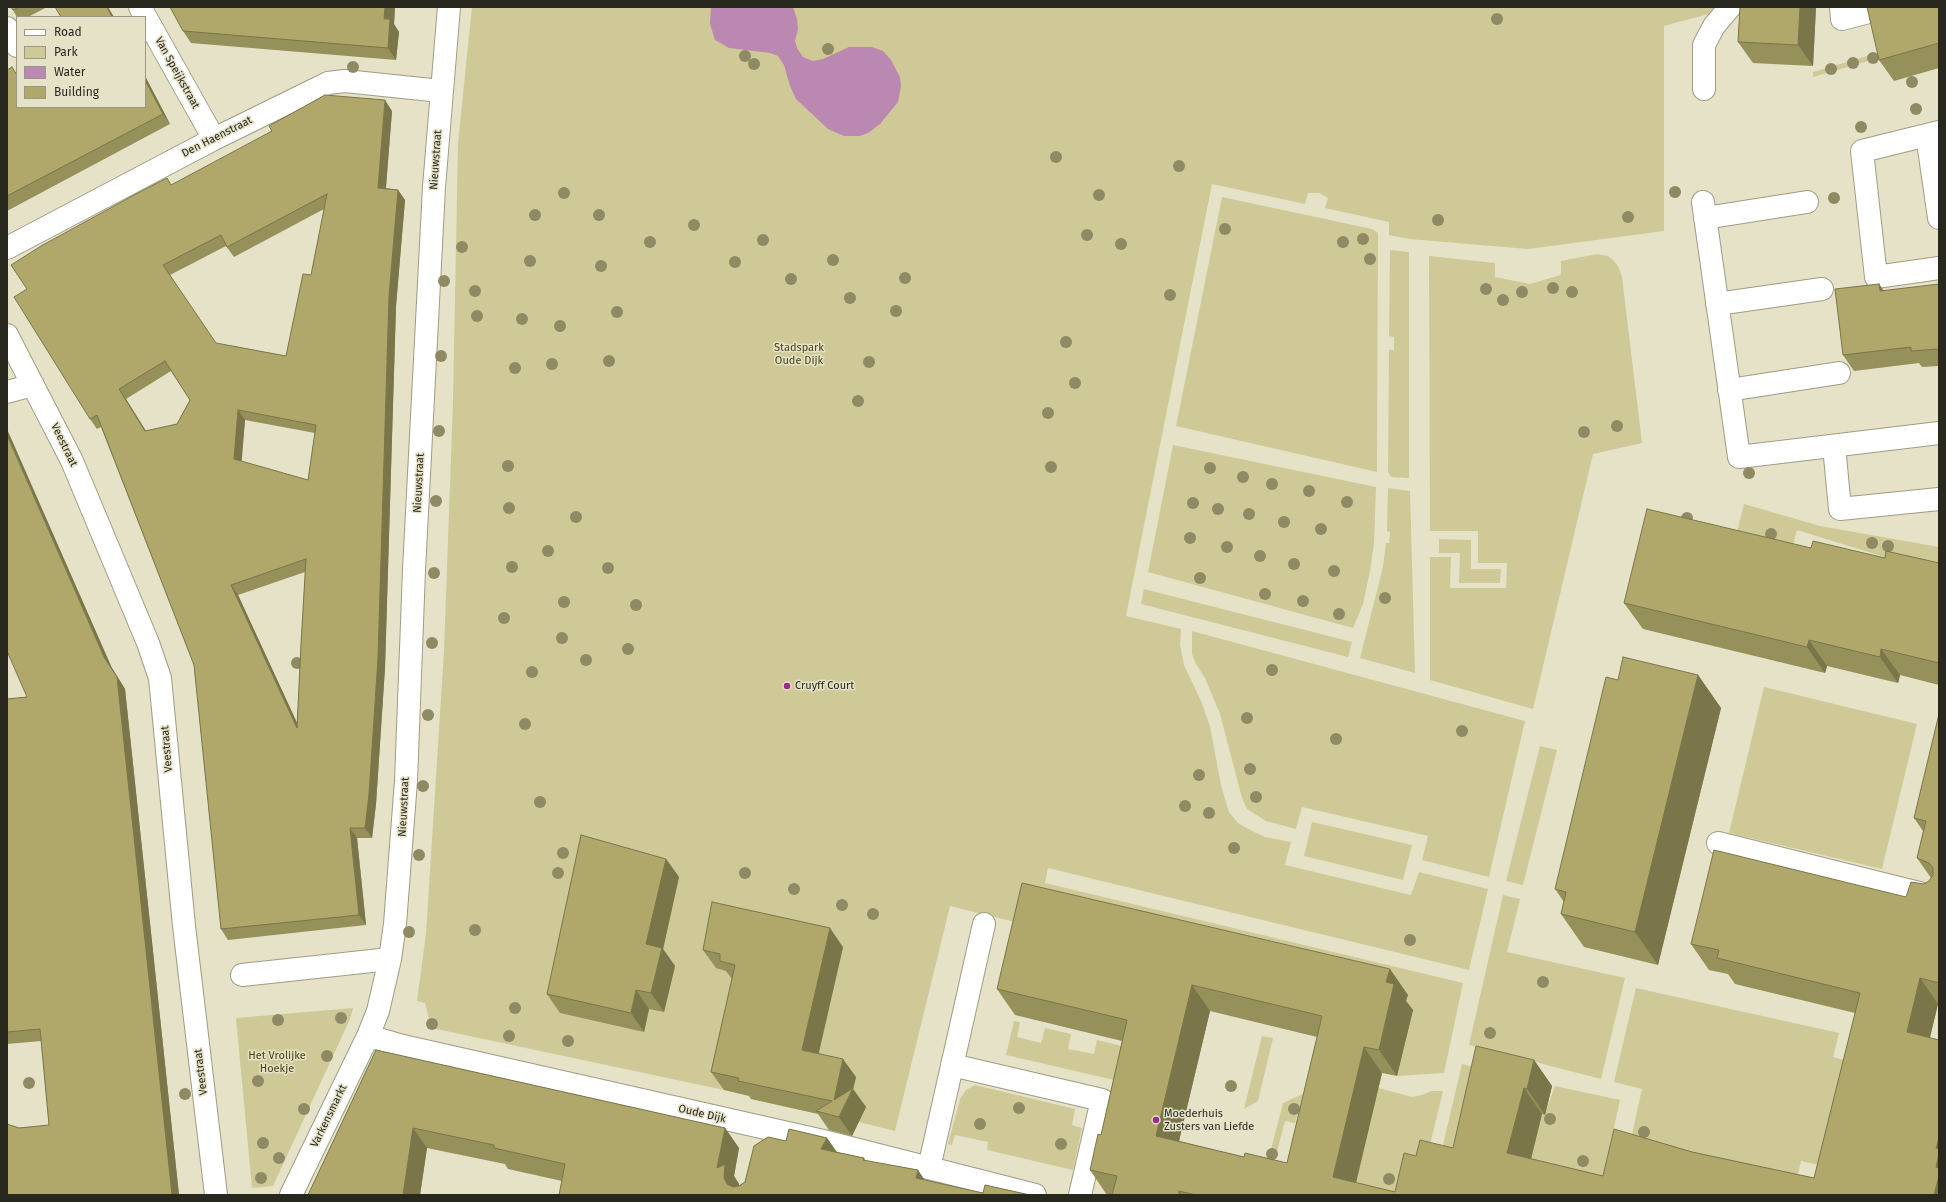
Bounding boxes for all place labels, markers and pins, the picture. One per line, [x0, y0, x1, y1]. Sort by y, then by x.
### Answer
place label: Cruyff Court [795, 679, 854, 693]
marker: Cruyff Court [782, 681, 792, 691]
place label: Moederhuis Zusters van Liefde [1164, 1107, 1254, 1133]
marker: Moederhuis Zusters van Liefde [1151, 1115, 1161, 1125]

